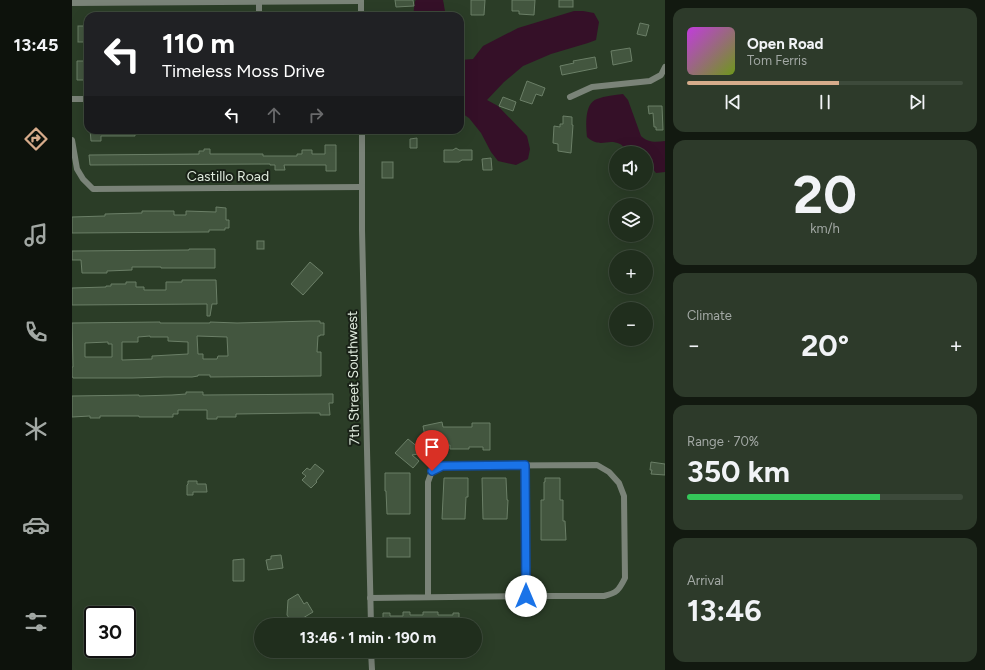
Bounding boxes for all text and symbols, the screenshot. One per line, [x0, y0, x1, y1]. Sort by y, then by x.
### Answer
text: 110 m [162, 26, 235, 60]
icon: left [96, 28, 148, 80]
text: 13:45 [14, 34, 58, 56]
text: Open Road [747, 35, 824, 53]
text: Tom Ferris [747, 53, 807, 68]
text: Timeless Moss Drive [162, 60, 325, 82]
icon: previous [722, 91, 744, 113]
icon: pause [814, 91, 836, 113]
icon: next [906, 91, 928, 113]
icon: left [221, 104, 243, 126]
icon: ahead [263, 104, 285, 126]
icon: right [305, 104, 327, 126]
icon: directions [22, 125, 50, 153]
map controls [609, 146, 653, 346]
button: sound [609, 146, 653, 190]
text: 20 [793, 164, 857, 226]
street label: Castillo Road [187, 168, 269, 185]
button: layers [609, 198, 653, 242]
icon: music [22, 221, 50, 249]
text: km/h [810, 221, 840, 236]
button: + [609, 250, 653, 294]
button: − [609, 302, 653, 346]
text: Climate [687, 308, 732, 323]
street label: 7th Street Southwest [344, 311, 363, 445]
icon: phone [22, 318, 50, 346]
text: 20° [801, 327, 849, 364]
text: − [687, 332, 701, 359]
text: + [949, 332, 963, 359]
icon: climate [22, 415, 50, 443]
pin [415, 430, 449, 471]
text: Range · 70% [687, 434, 759, 449]
icon: arrive [421, 436, 443, 458]
text: 350 km [687, 453, 790, 490]
icon: car [22, 511, 50, 539]
text: Arrival [687, 573, 724, 588]
position arrow [505, 575, 547, 617]
text: 13:46 [687, 592, 762, 629]
speed limit sign: 30 [84, 606, 136, 658]
icon: filters [22, 608, 50, 636]
text: 13:46 · 1 min · 190 m [300, 629, 436, 647]

